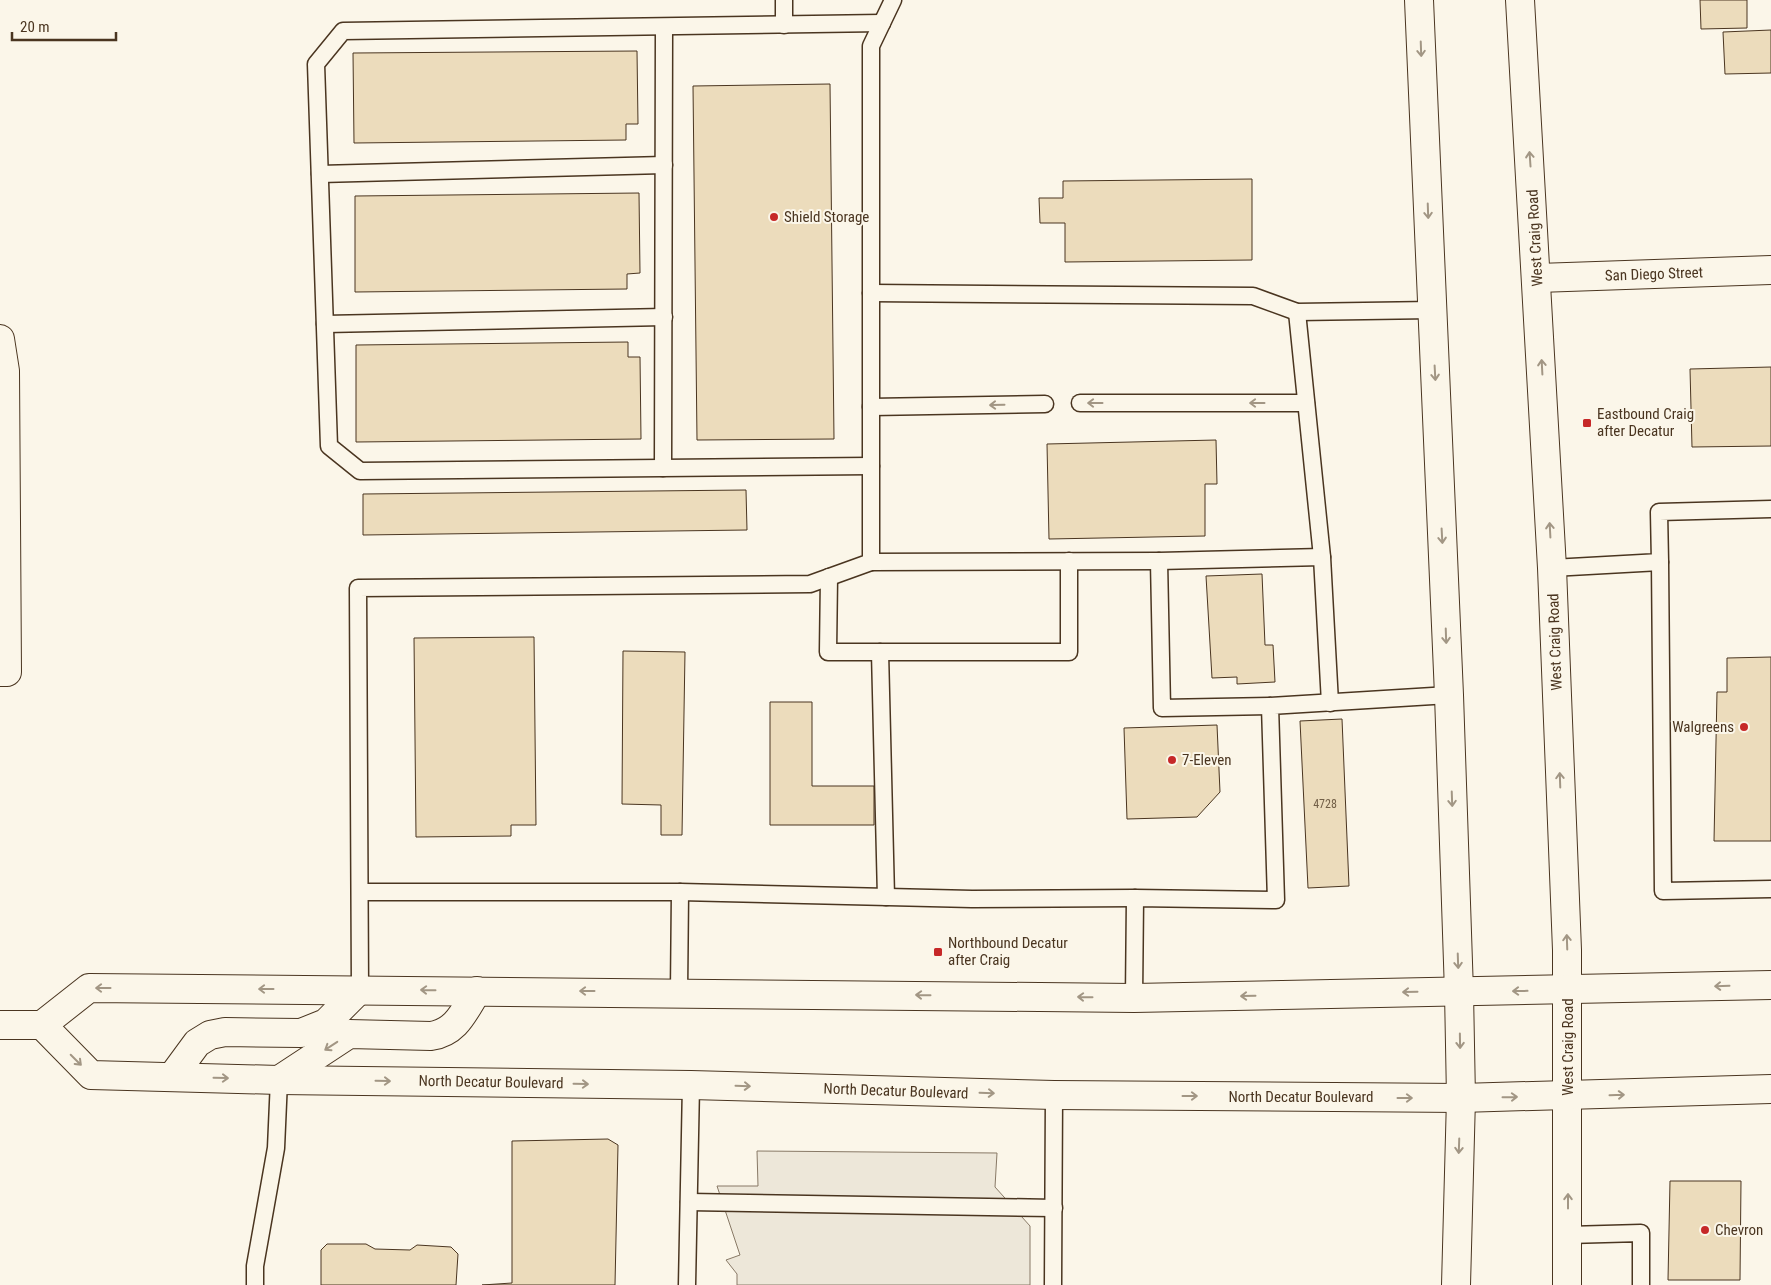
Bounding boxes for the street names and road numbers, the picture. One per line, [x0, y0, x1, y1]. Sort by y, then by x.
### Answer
street label: West Craig Road [1523, 189, 1547, 287]
street label: San Diego Street [1605, 263, 1703, 285]
street label: West Craig Road [1544, 593, 1566, 691]
street label: West Craig Road [1559, 998, 1577, 1096]
street label: North Decatur Boulevard [418, 1072, 564, 1092]
street label: North Decatur Boulevard [823, 1079, 969, 1103]
street label: North Decatur Boulevard [1228, 1088, 1374, 1106]

